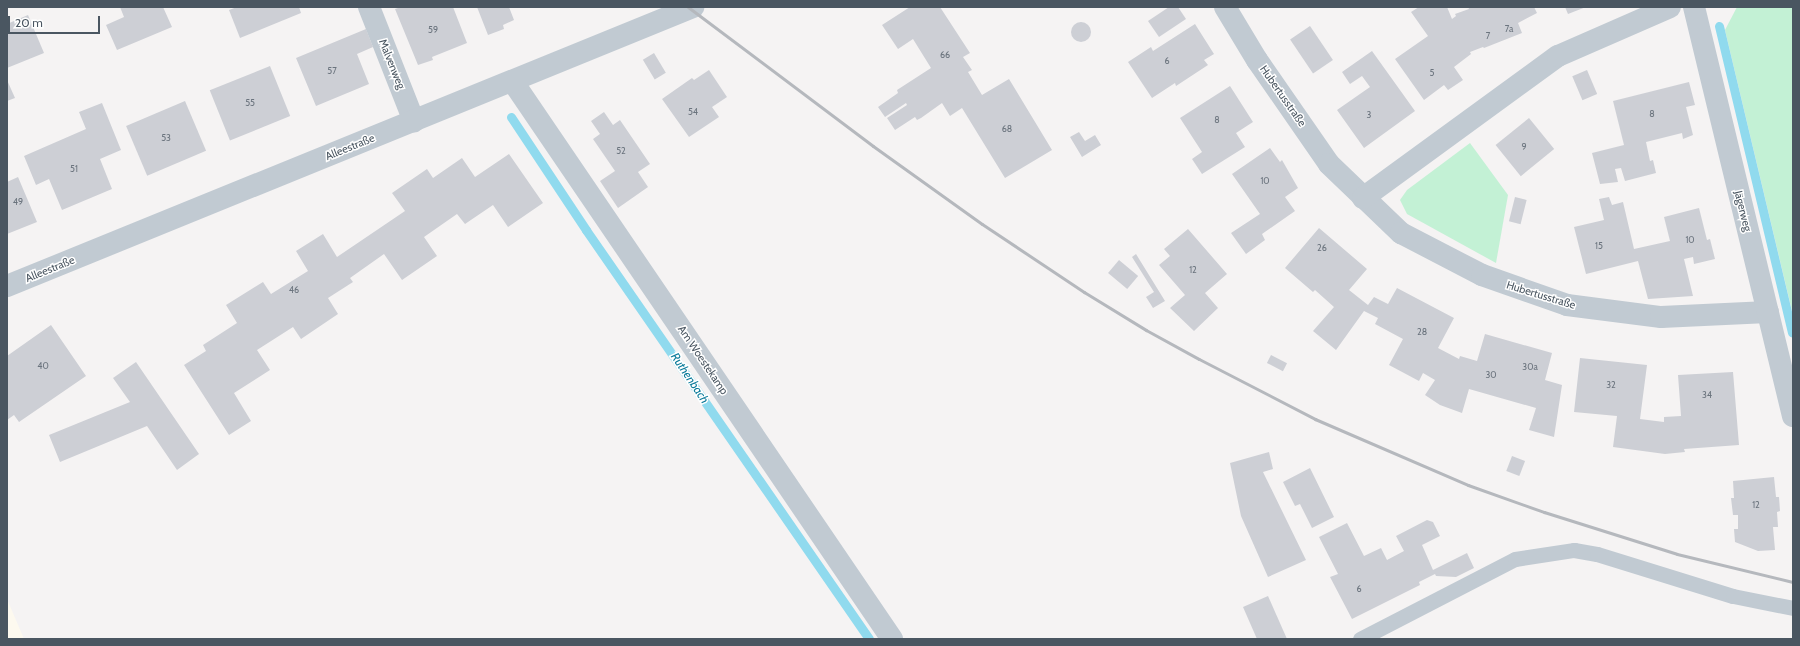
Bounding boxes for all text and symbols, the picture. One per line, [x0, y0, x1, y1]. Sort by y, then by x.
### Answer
scale bar [10, 8, 102, 34]
text: 20 m [15, 15, 43, 30]
house number: 7a [1505, 24, 1513, 34]
house number: 59 [428, 25, 438, 35]
house number: 7 [1486, 31, 1490, 41]
street label: Malvenweg [376, 37, 408, 91]
house number: 66 [940, 50, 950, 60]
house number: 6 [1164, 56, 1170, 66]
street label: Hubertusstraße [1257, 63, 1309, 129]
house number: 57 [327, 66, 337, 76]
house number: 5 [1430, 68, 1434, 78]
house number: 55 [245, 98, 255, 108]
house number: 54 [688, 107, 698, 117]
house number: 8 [1649, 109, 1655, 119]
house number: 3 [1367, 110, 1371, 120]
house number: 8 [1214, 115, 1220, 125]
house number: 68 [1002, 124, 1012, 134]
street label: Alleestraße [323, 131, 377, 163]
house number: 53 [161, 133, 171, 143]
house number: 9 [1521, 142, 1527, 152]
house number: 52 [616, 146, 626, 156]
house number: 51 [70, 164, 78, 174]
house number: 10 [1260, 176, 1270, 186]
street label: Jägerweg [1732, 189, 1754, 233]
house number: 49 [13, 197, 23, 207]
house number: 10 [1685, 235, 1695, 245]
house number: 15 [1595, 241, 1603, 251]
house number: 26 [1317, 243, 1327, 253]
street label: Alleestraße [23, 253, 77, 285]
house number: 12 [1189, 265, 1197, 275]
street label: Hubertusstraße [1505, 278, 1577, 312]
house number: 46 [289, 285, 299, 295]
street label: Am Woestekamp [675, 323, 731, 397]
house number: 28 [1417, 327, 1427, 337]
water label: Ruthenbach [668, 350, 712, 406]
house number: 40 [37, 361, 49, 371]
house number: 30a [1522, 362, 1538, 372]
house number: 30 [1485, 370, 1497, 380]
house number: 32 [1606, 380, 1616, 390]
house number: 34 [1702, 390, 1712, 400]
house number: 12 [1752, 500, 1760, 510]
house number: 6 [1356, 584, 1362, 594]

